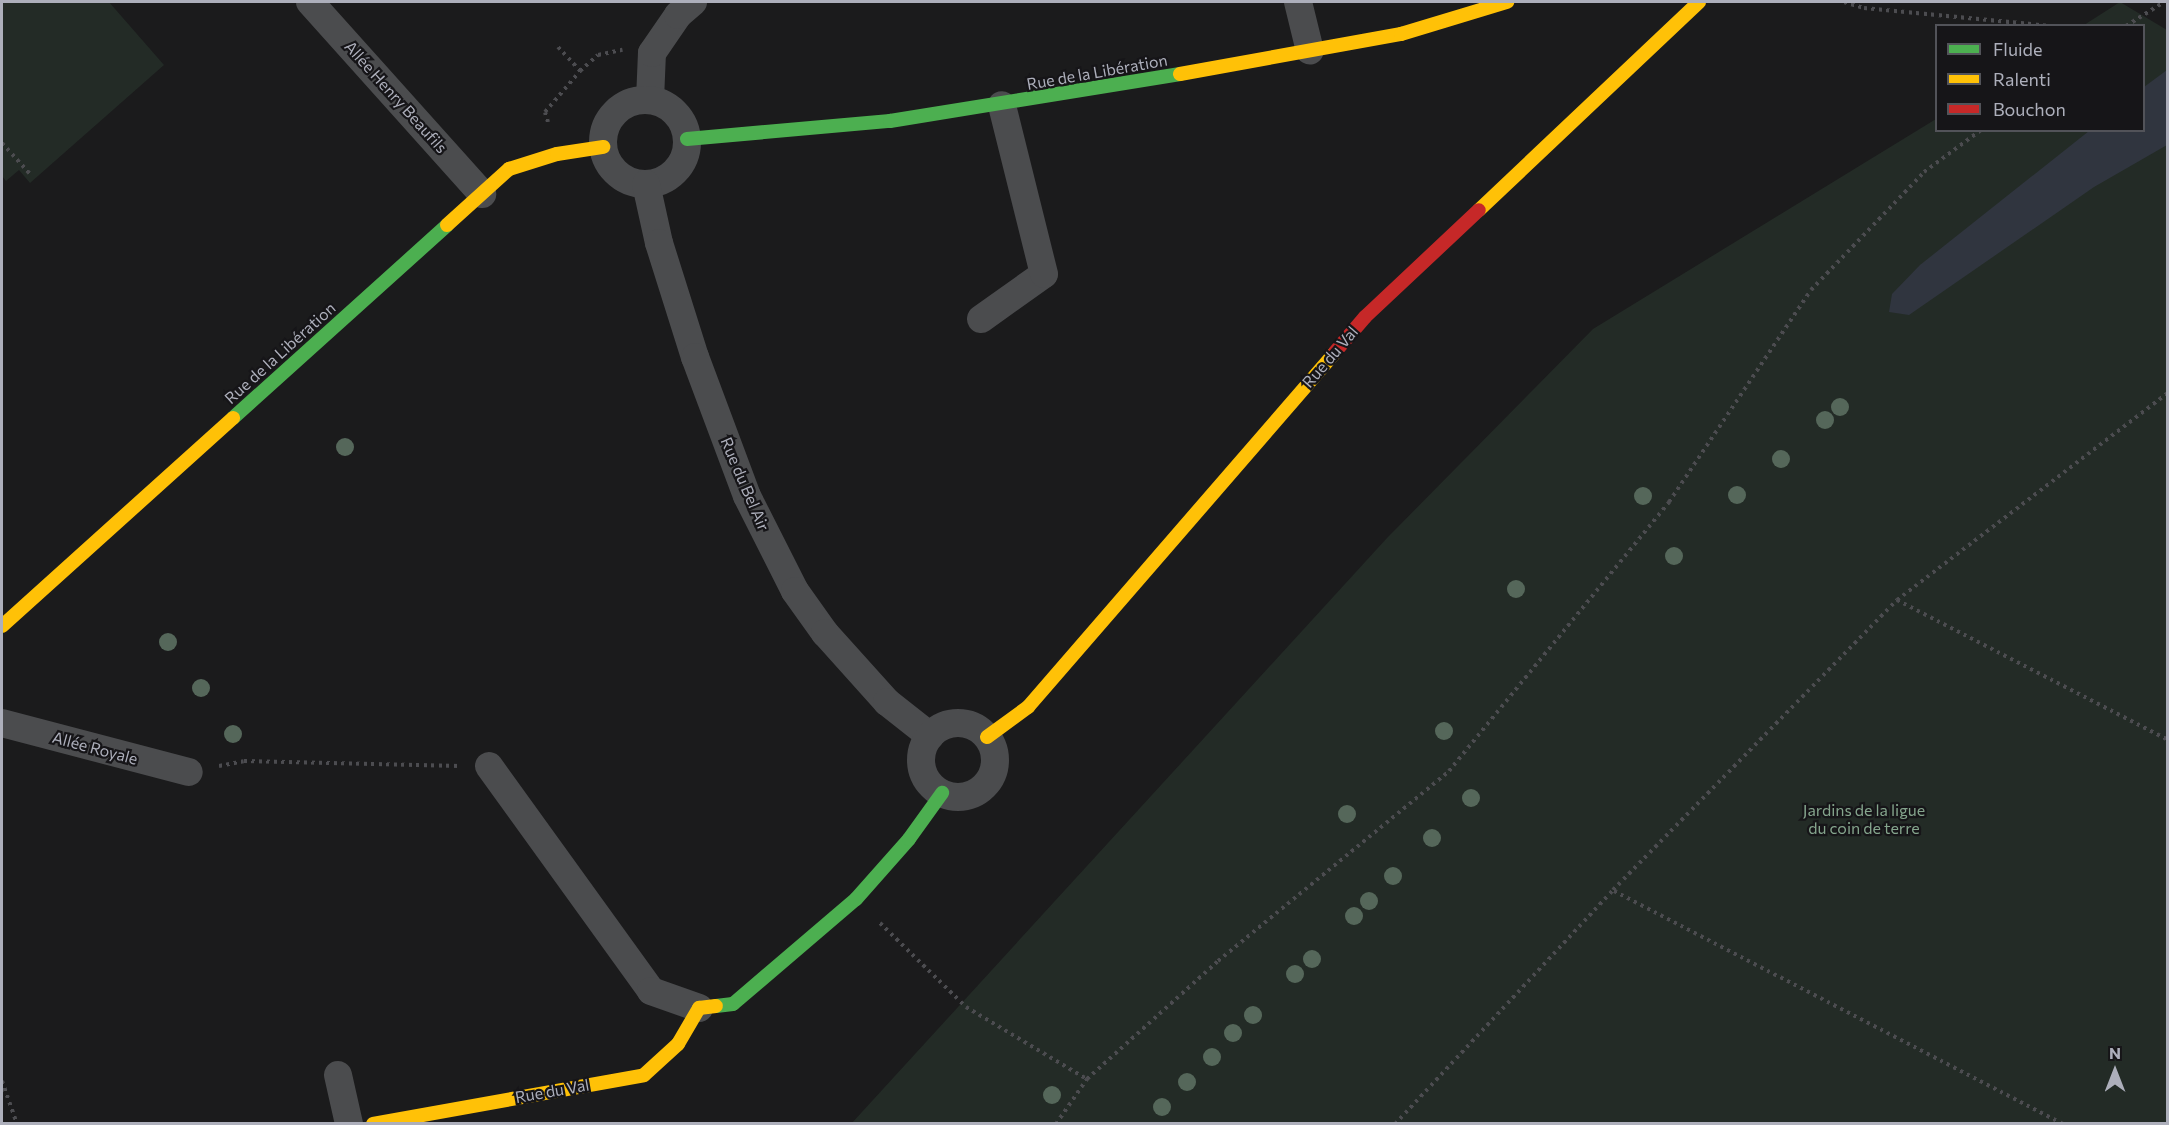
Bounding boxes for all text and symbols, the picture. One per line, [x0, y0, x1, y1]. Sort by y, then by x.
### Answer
legend [1935, 24, 2145, 132]
street label: Allée Henry Beaufils [341, 37, 451, 157]
text: Fluide [1993, 38, 2042, 60]
street label: Rue de la Libération [1025, 50, 1169, 94]
text: Ralenti [1993, 68, 2051, 90]
text: Bouchon [1993, 98, 2066, 120]
street label: Rue de la Libération [221, 298, 339, 408]
street label: Rue du Val [1298, 322, 1362, 392]
street label: Rue du Bel Air [717, 434, 773, 534]
street label: Allée Royale [50, 727, 140, 769]
park label: Jardins de la ligue du coin de terre [1803, 800, 1925, 838]
north arrow [2085, 1041, 2145, 1101]
text: N [2109, 1043, 2121, 1062]
street label: Rue du Val [513, 1075, 591, 1107]

